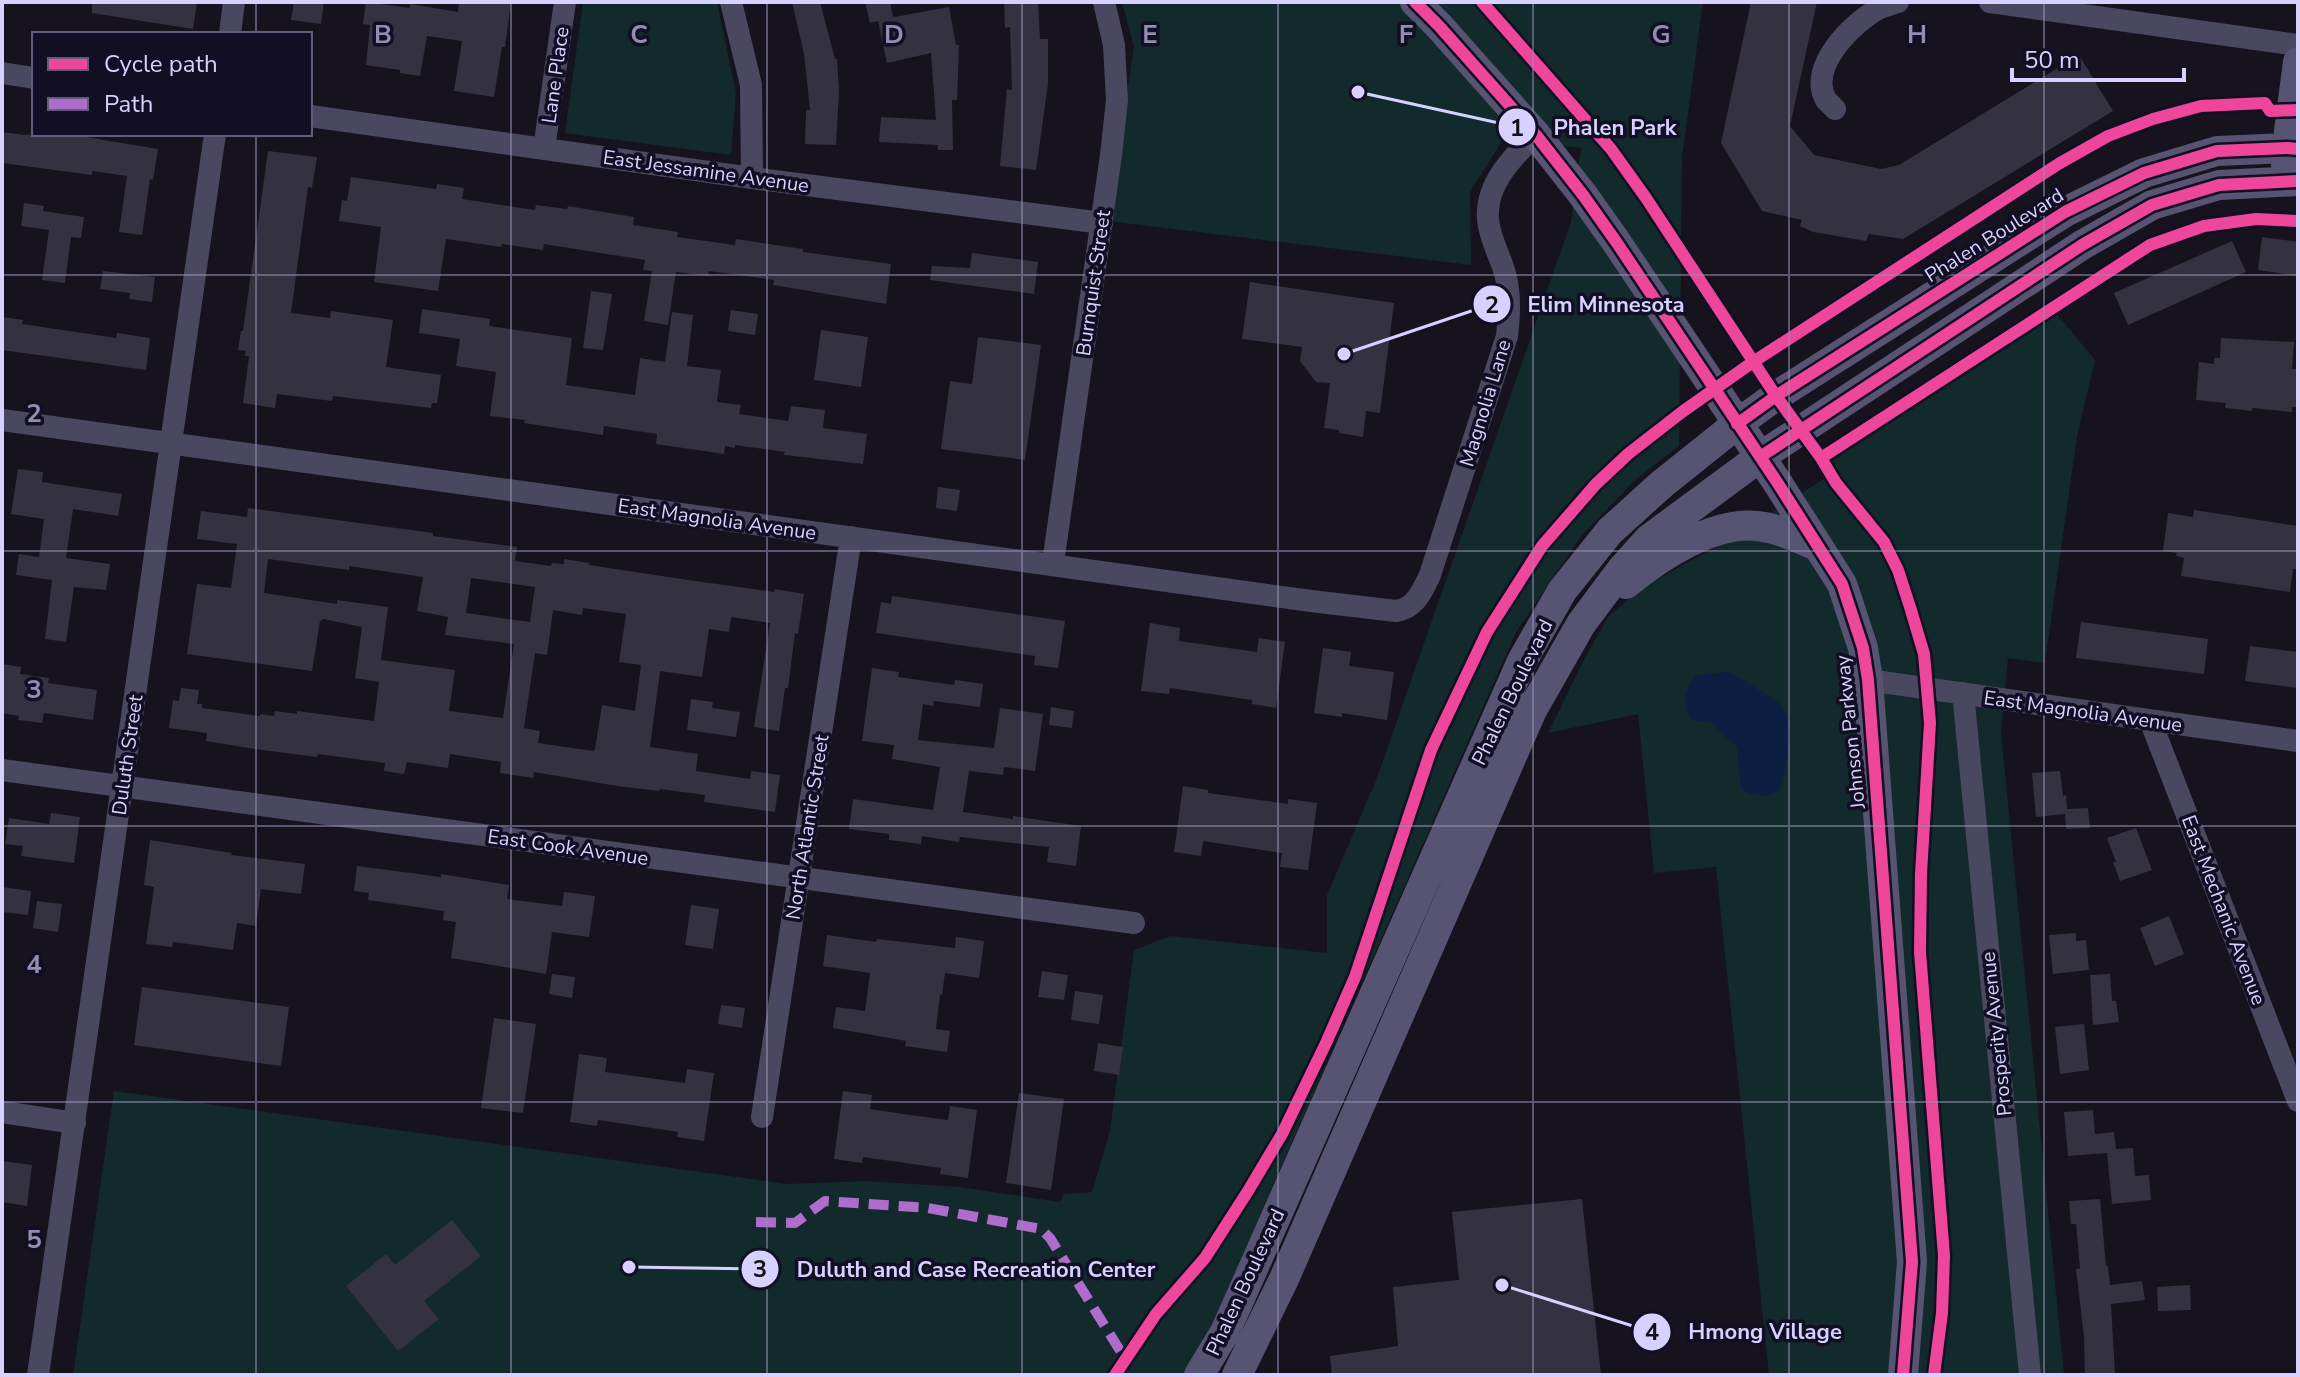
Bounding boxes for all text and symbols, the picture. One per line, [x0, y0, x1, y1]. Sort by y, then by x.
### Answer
text: B [374, 17, 392, 52]
text: C [630, 17, 648, 52]
text: D [884, 17, 904, 52]
text: E [1142, 17, 1158, 52]
text: F [1399, 17, 1413, 52]
text: G [1651, 17, 1671, 52]
text: H [1907, 17, 1927, 52]
street label: Lane Place [535, 25, 576, 125]
legend [32, 32, 312, 136]
scale bar [2012, 32, 2184, 82]
text: 50 m [2024, 44, 2080, 76]
text: Cycle path [104, 48, 218, 80]
text: Path [104, 88, 153, 120]
callout: Phalen Park [1497, 104, 1693, 150]
text: 1 [1510, 112, 1524, 144]
text: Phalen Park [1553, 113, 1678, 143]
street label: East Jessamine Avenue [601, 144, 811, 199]
street label: Phalen Boulevard [1920, 182, 2069, 289]
street label: Burnquist Street [1070, 207, 1117, 358]
callout: Elim Minnesota [1472, 281, 1701, 327]
text: 2 [1485, 289, 1499, 321]
text: Elim Minnesota [1527, 290, 1685, 320]
street label: Magnolia Lane [1453, 336, 1518, 470]
text: 2 [26, 396, 42, 431]
street label: East Magnolia Avenue [616, 492, 818, 547]
street label: Phalen Boulevard [1465, 615, 1559, 770]
street label: Johnson Parkway [1829, 653, 1872, 811]
text: 3 [26, 672, 42, 707]
street label: East Magnolia Avenue [1982, 684, 2184, 739]
street label: Duluth Street [106, 692, 149, 817]
street label: North Atlantic Street [780, 732, 836, 922]
street label: East Mechanic Avenue [2175, 811, 2272, 1009]
street label: East Cook Avenue [486, 823, 650, 872]
text: 4 [26, 947, 42, 982]
street label: Prosperity Avenue [1974, 951, 2019, 1117]
street label: Phalen Boulevard [1200, 1204, 1291, 1360]
text: 5 [26, 1222, 42, 1257]
callout: Duluth and Case Recreation Center [740, 1246, 1171, 1292]
text: 3 [753, 1253, 767, 1285]
text: Duluth and Case Recreation Center [797, 1255, 1156, 1285]
callout: Hmong Village [1632, 1309, 1858, 1355]
text: 4 [1645, 1316, 1659, 1348]
text: Hmong Village [1688, 1317, 1842, 1347]

